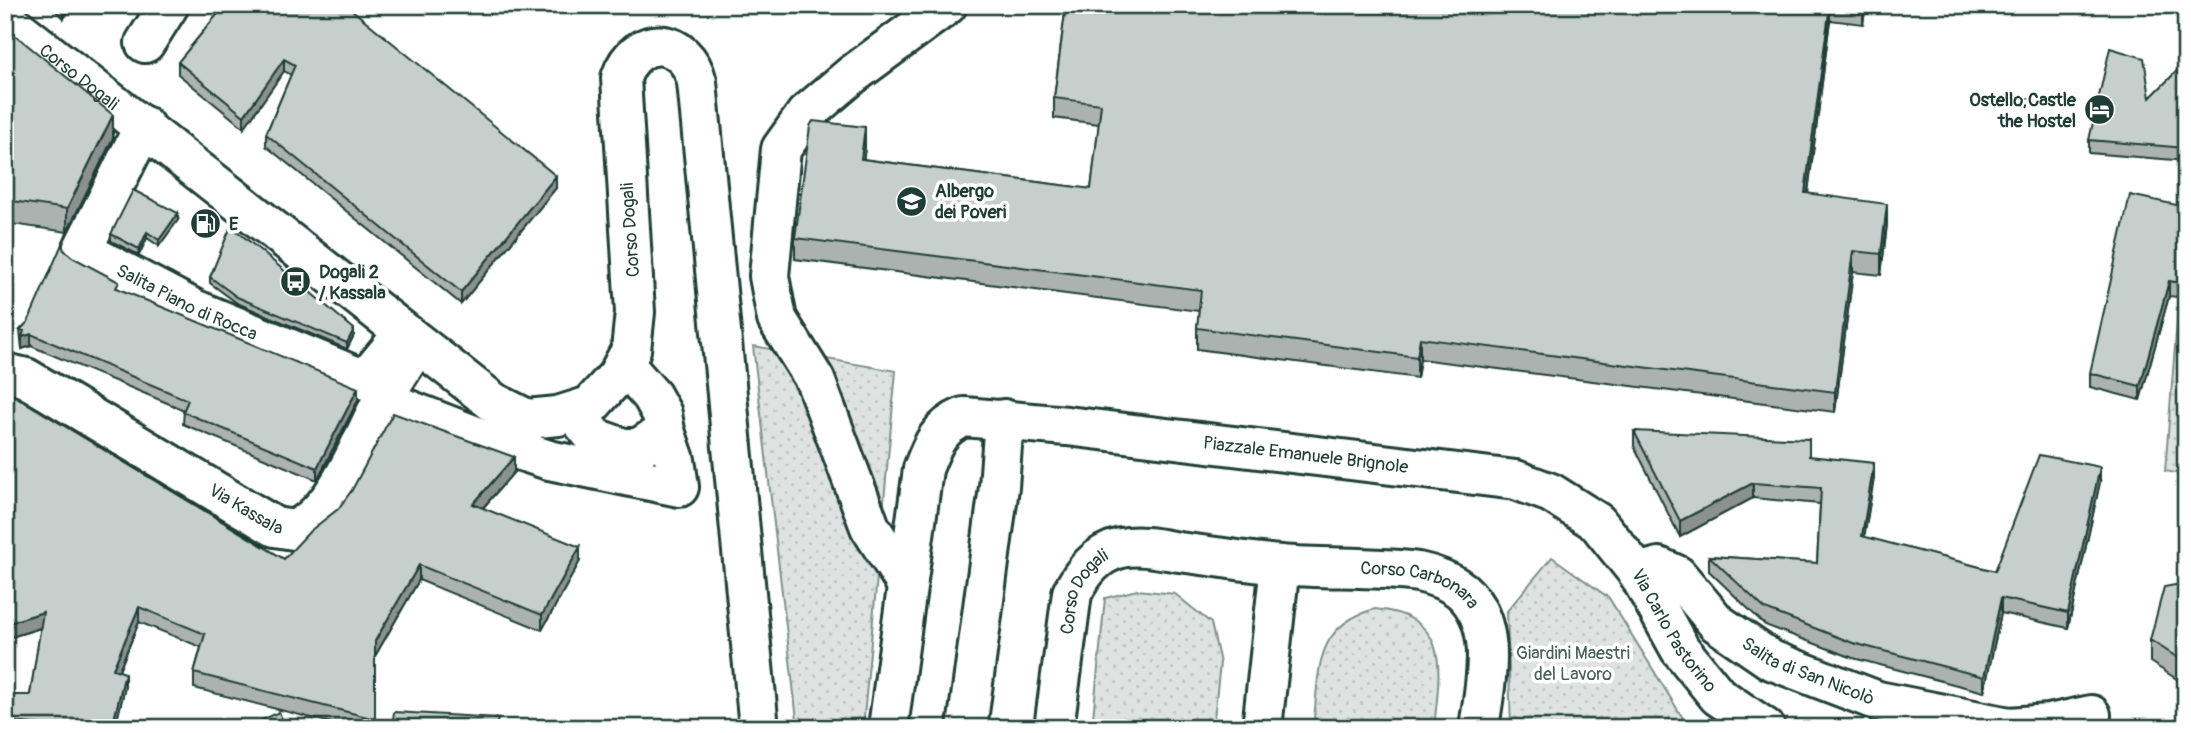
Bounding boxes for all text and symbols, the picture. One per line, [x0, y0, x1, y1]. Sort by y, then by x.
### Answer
street label: Corso Dogali [34, 39, 123, 116]
place label: Ostello;Castle the Hostel [1969, 89, 2077, 133]
hotel icon: Ostello;Castle the Hostel [2082, 93, 2116, 127]
place label: Albergo dei Poveri [935, 180, 1006, 224]
street label: Corso Dogali [616, 182, 645, 278]
school or university icon: Albergo dei Poveri [895, 184, 929, 218]
fuel station icon: E [189, 207, 223, 241]
place label: E [229, 213, 239, 236]
street label: Salita Piano di Rocca [112, 259, 261, 346]
place label: Dogali 2 / Kassala [319, 261, 386, 305]
bus stop icon: Dogali 2 / Kassala [279, 265, 313, 299]
street label: Piazzale Emanuele Brignole [1202, 431, 1410, 479]
street label: Via Kassala [204, 479, 284, 540]
street label: Corso Dogali [1056, 544, 1112, 636]
street label: Corso Carbonara [1360, 557, 1484, 613]
street label: Via Carlo Pastorino [1626, 565, 1722, 698]
street label: Salita di San Nicolò [1737, 632, 1878, 711]
park label: Giardini Maestri del Lavoro [1516, 642, 1630, 686]

